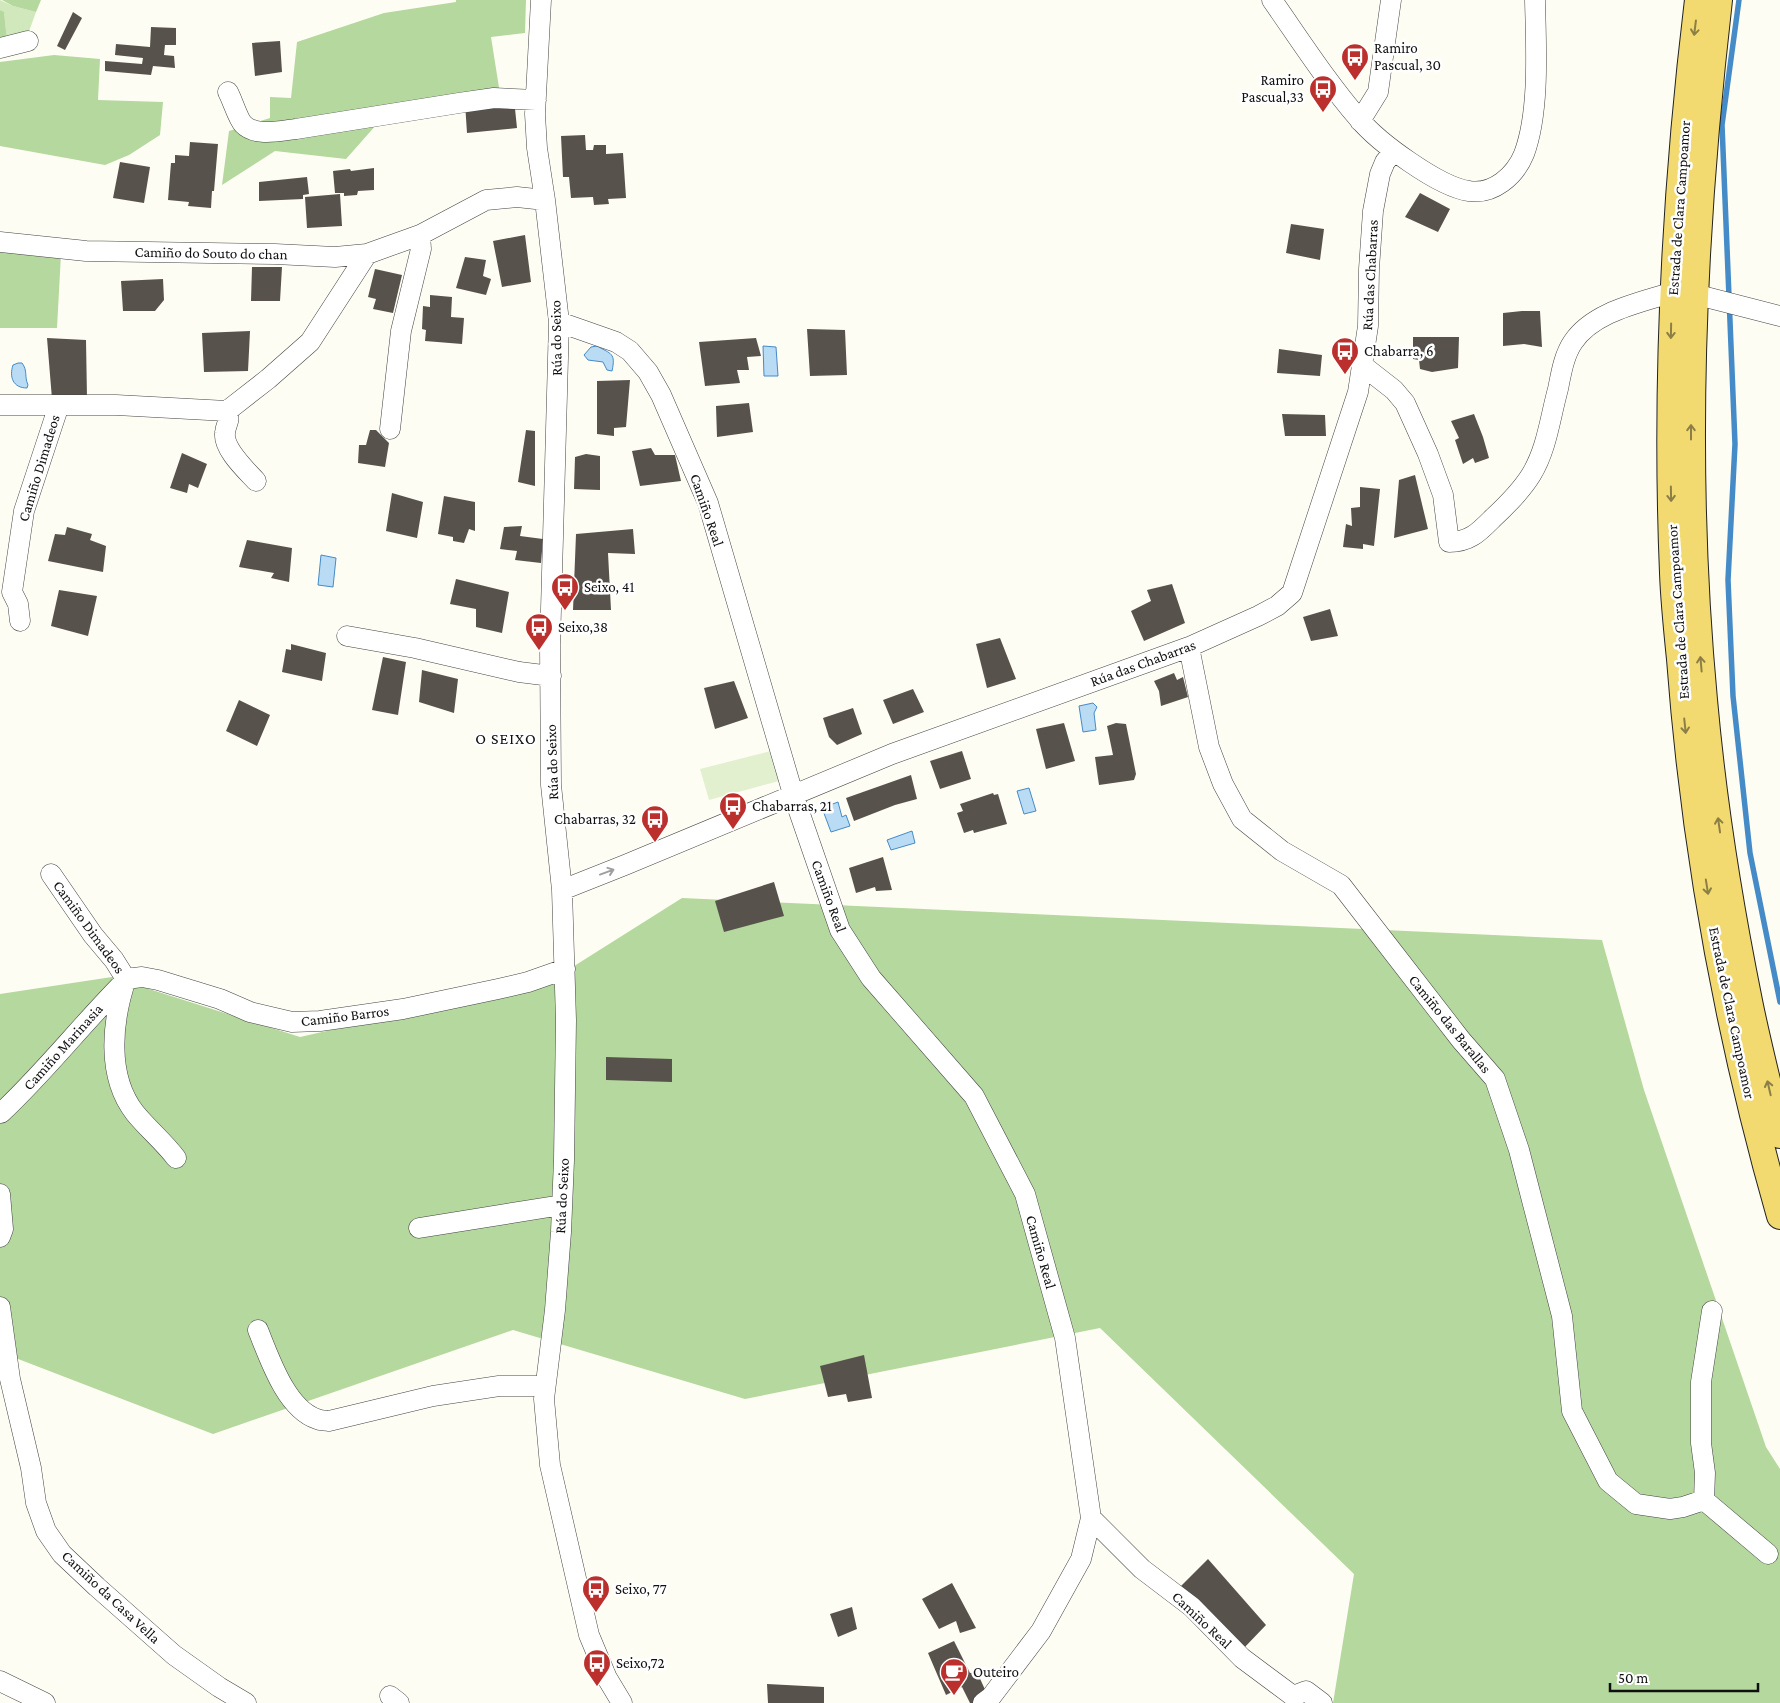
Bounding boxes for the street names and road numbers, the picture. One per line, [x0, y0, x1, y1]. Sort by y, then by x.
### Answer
street label: Estrada de Clara Campoamor [1665, 119, 1694, 296]
street label: Rúa das Chabarras [1359, 219, 1381, 331]
street label: Camiño do Souto do chan [134, 244, 288, 262]
street label: Rúa do Seixo [547, 300, 565, 376]
street label: Camiño Dimadeos [15, 413, 63, 523]
street label: Camiño Real [687, 472, 727, 548]
street label: Estrada de Clara Campoamor [1664, 523, 1693, 700]
street label: Rúa das Chabarras [1088, 636, 1198, 690]
street label: Rúa do Seixo [543, 724, 561, 800]
street label: Camiño Real [809, 858, 849, 934]
street label: Camiño Dimadeos [50, 877, 128, 977]
street label: Estrada de Clara Campoamor [1705, 926, 1758, 1101]
street label: Camiño das Barallas [1406, 972, 1494, 1076]
street label: Camiño Marinasia [20, 1001, 106, 1093]
street label: Camiño Barros [300, 1003, 390, 1029]
street label: Rúa do Seixo [552, 1158, 572, 1234]
street label: Camiño Real [1023, 1213, 1059, 1291]
street label: Camiño da Casa Vella [59, 1547, 163, 1647]
street label: Camiño Real [1169, 1588, 1235, 1652]

